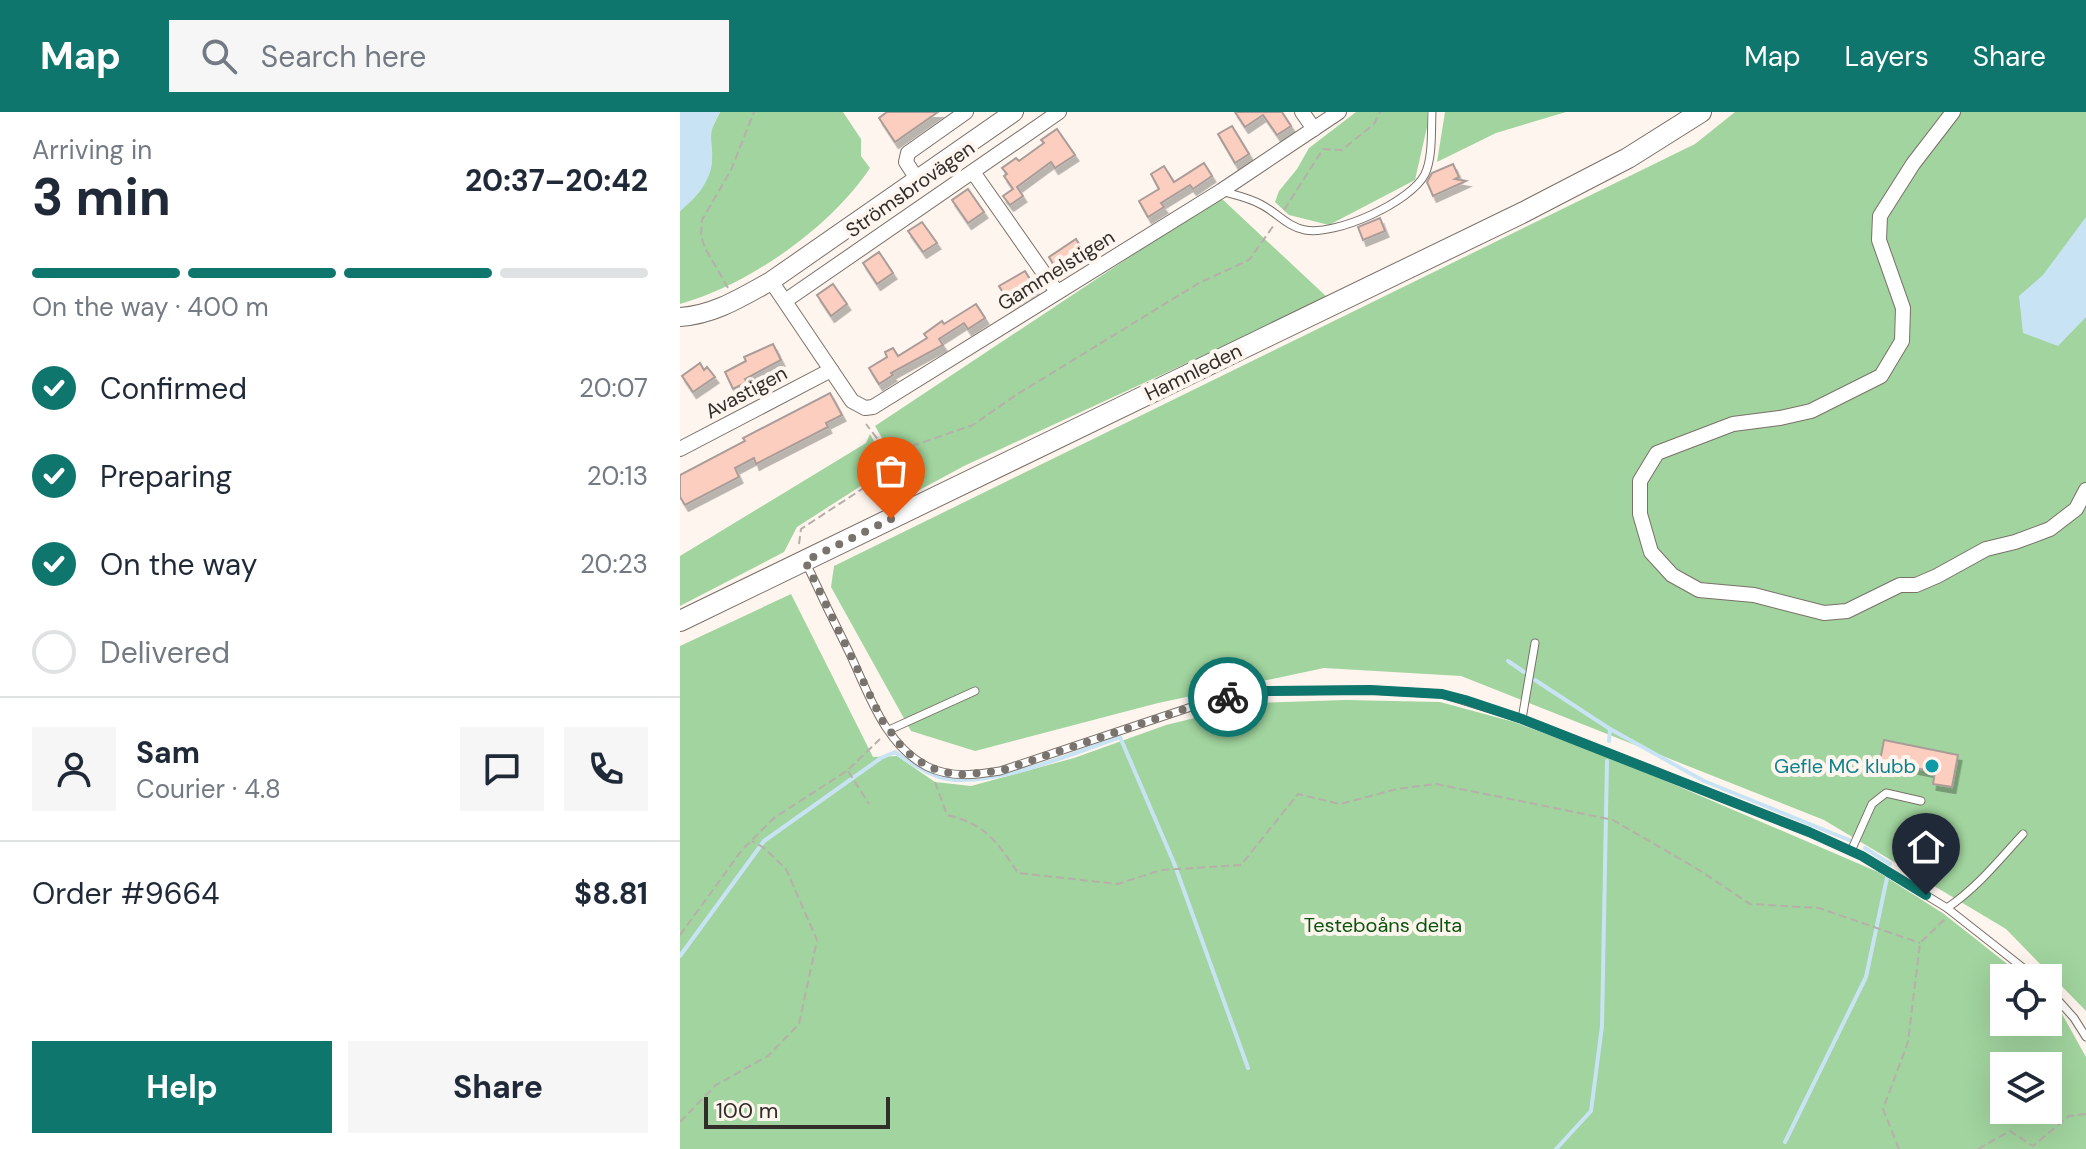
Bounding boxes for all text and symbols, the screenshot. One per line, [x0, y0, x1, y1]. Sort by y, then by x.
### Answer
search box [169, 20, 729, 92]
text: Map [40, 31, 121, 81]
icon: search [197, 34, 241, 78]
text: Search here [261, 37, 426, 76]
text: Map [1744, 38, 1801, 75]
text: Layers [1845, 38, 1929, 75]
text: Share [1973, 38, 2046, 75]
text: Arriving in [32, 133, 152, 167]
street label: Strömsbrovägen [840, 135, 980, 243]
text: 20:37–20:42 [465, 161, 648, 200]
text: 3 min [32, 163, 171, 231]
street label: Gammelstigen [993, 224, 1119, 316]
text: On the way · 400 m [32, 290, 269, 324]
street label: Hamnleden [1140, 337, 1246, 407]
street label: Avastigen [701, 360, 791, 424]
icon: check [32, 366, 76, 410]
text: Confirmed [100, 369, 247, 408]
text: 20:07 [579, 371, 648, 405]
pin [857, 437, 925, 519]
icon: bag [869, 449, 913, 493]
icon: check [32, 454, 76, 498]
text: Preparing [100, 457, 232, 496]
text: 20:13 [587, 459, 648, 493]
icon: check [32, 542, 76, 586]
text: On the way [100, 545, 257, 584]
text: 20:23 [580, 547, 648, 581]
text: Delivered [100, 633, 230, 672]
courier [1188, 657, 1268, 737]
icon: bike [1206, 675, 1250, 719]
button: person [32, 727, 116, 811]
button: chat [460, 727, 544, 811]
button: phone [564, 727, 648, 811]
text: Sam [136, 733, 200, 772]
place label: Gefle MC klubb [1774, 753, 1916, 779]
marker: Gefle MC klubb [1923, 757, 1941, 775]
text: Courier · 4.8 [136, 772, 281, 806]
pin [1892, 813, 1960, 895]
icon: home [1904, 825, 1948, 869]
text: Order #9664 [32, 874, 220, 913]
text: $8.81 [574, 874, 648, 913]
park label: Testeboåns delta [1304, 912, 1462, 938]
map controls [1990, 964, 2062, 1124]
button: locate [1990, 964, 2062, 1036]
button: Help [32, 1041, 332, 1133]
button: Share [348, 1041, 648, 1133]
button: layers [1990, 1052, 2062, 1124]
scale bar [704, 1093, 890, 1129]
text: 100 m [716, 1096, 778, 1125]

